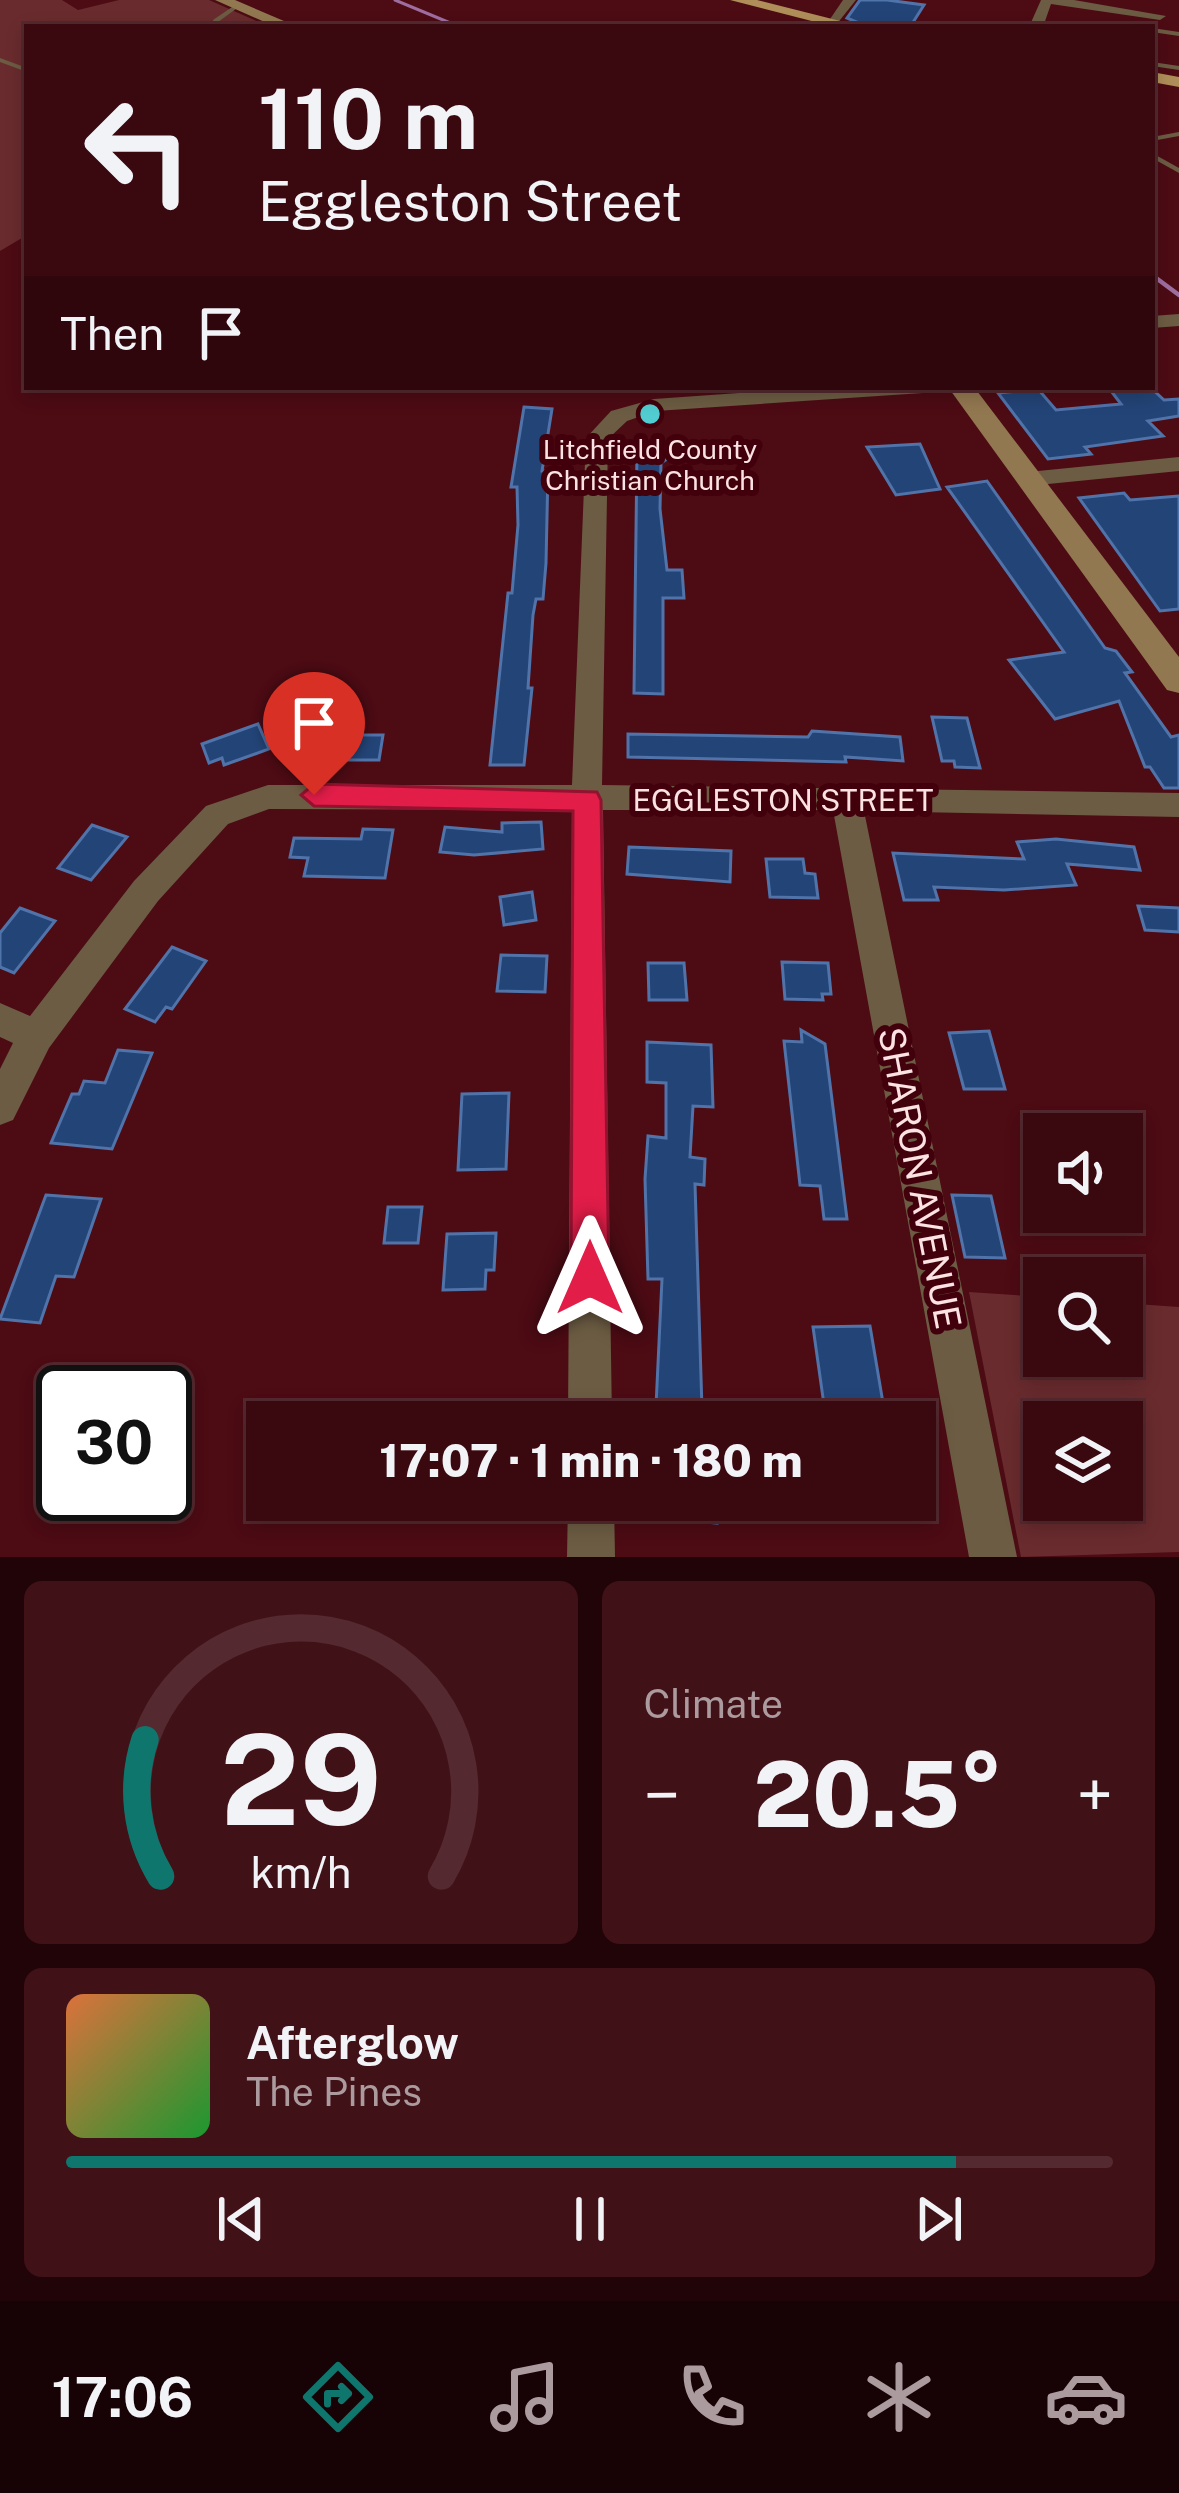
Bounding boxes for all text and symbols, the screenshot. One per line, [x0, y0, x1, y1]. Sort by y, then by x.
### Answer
text: 110 m [258, 69, 478, 168]
icon: left [60, 72, 216, 228]
text: Eggleston Street [258, 170, 682, 233]
icon: arrive [188, 300, 254, 366]
text: Then [60, 307, 164, 360]
marker: Litchfield County Christian Church [637, 401, 663, 427]
place label: Litchfield County Christian Church [543, 433, 757, 496]
pin [263, 672, 365, 795]
icon: arrive [281, 690, 347, 756]
street label: EGGLESTON STREET [632, 782, 934, 818]
street label: SHARON AVENUE [870, 1024, 970, 1332]
map controls [1023, 1113, 1143, 1521]
button: sound [1023, 1113, 1143, 1233]
position arrow [527, 1215, 653, 1341]
button: search [1023, 1257, 1143, 1377]
speed limit sign: 30 [36, 1365, 192, 1521]
button: layers [1023, 1401, 1143, 1521]
text: 17:07 · 1 min · 180 m [379, 1434, 803, 1487]
text: Climate [644, 1681, 783, 1727]
text: 29 [220, 1706, 381, 1853]
text: 20.5° [754, 1741, 1003, 1847]
text: − [644, 1756, 680, 1834]
text: + [1076, 1756, 1113, 1834]
text: km/h [250, 1846, 351, 1897]
text: Afterglow [246, 2016, 459, 2069]
text: The Pines [246, 2069, 422, 2115]
icon: previous [208, 2186, 274, 2252]
icon: pause [557, 2186, 623, 2252]
icon: next [906, 2186, 972, 2252]
icon: directions [296, 2355, 380, 2439]
icon: music [483, 2355, 567, 2439]
icon: phone [670, 2355, 754, 2439]
icon: climate [857, 2355, 941, 2439]
icon: car [1044, 2355, 1128, 2439]
text: 17:06 [51, 2366, 193, 2429]

